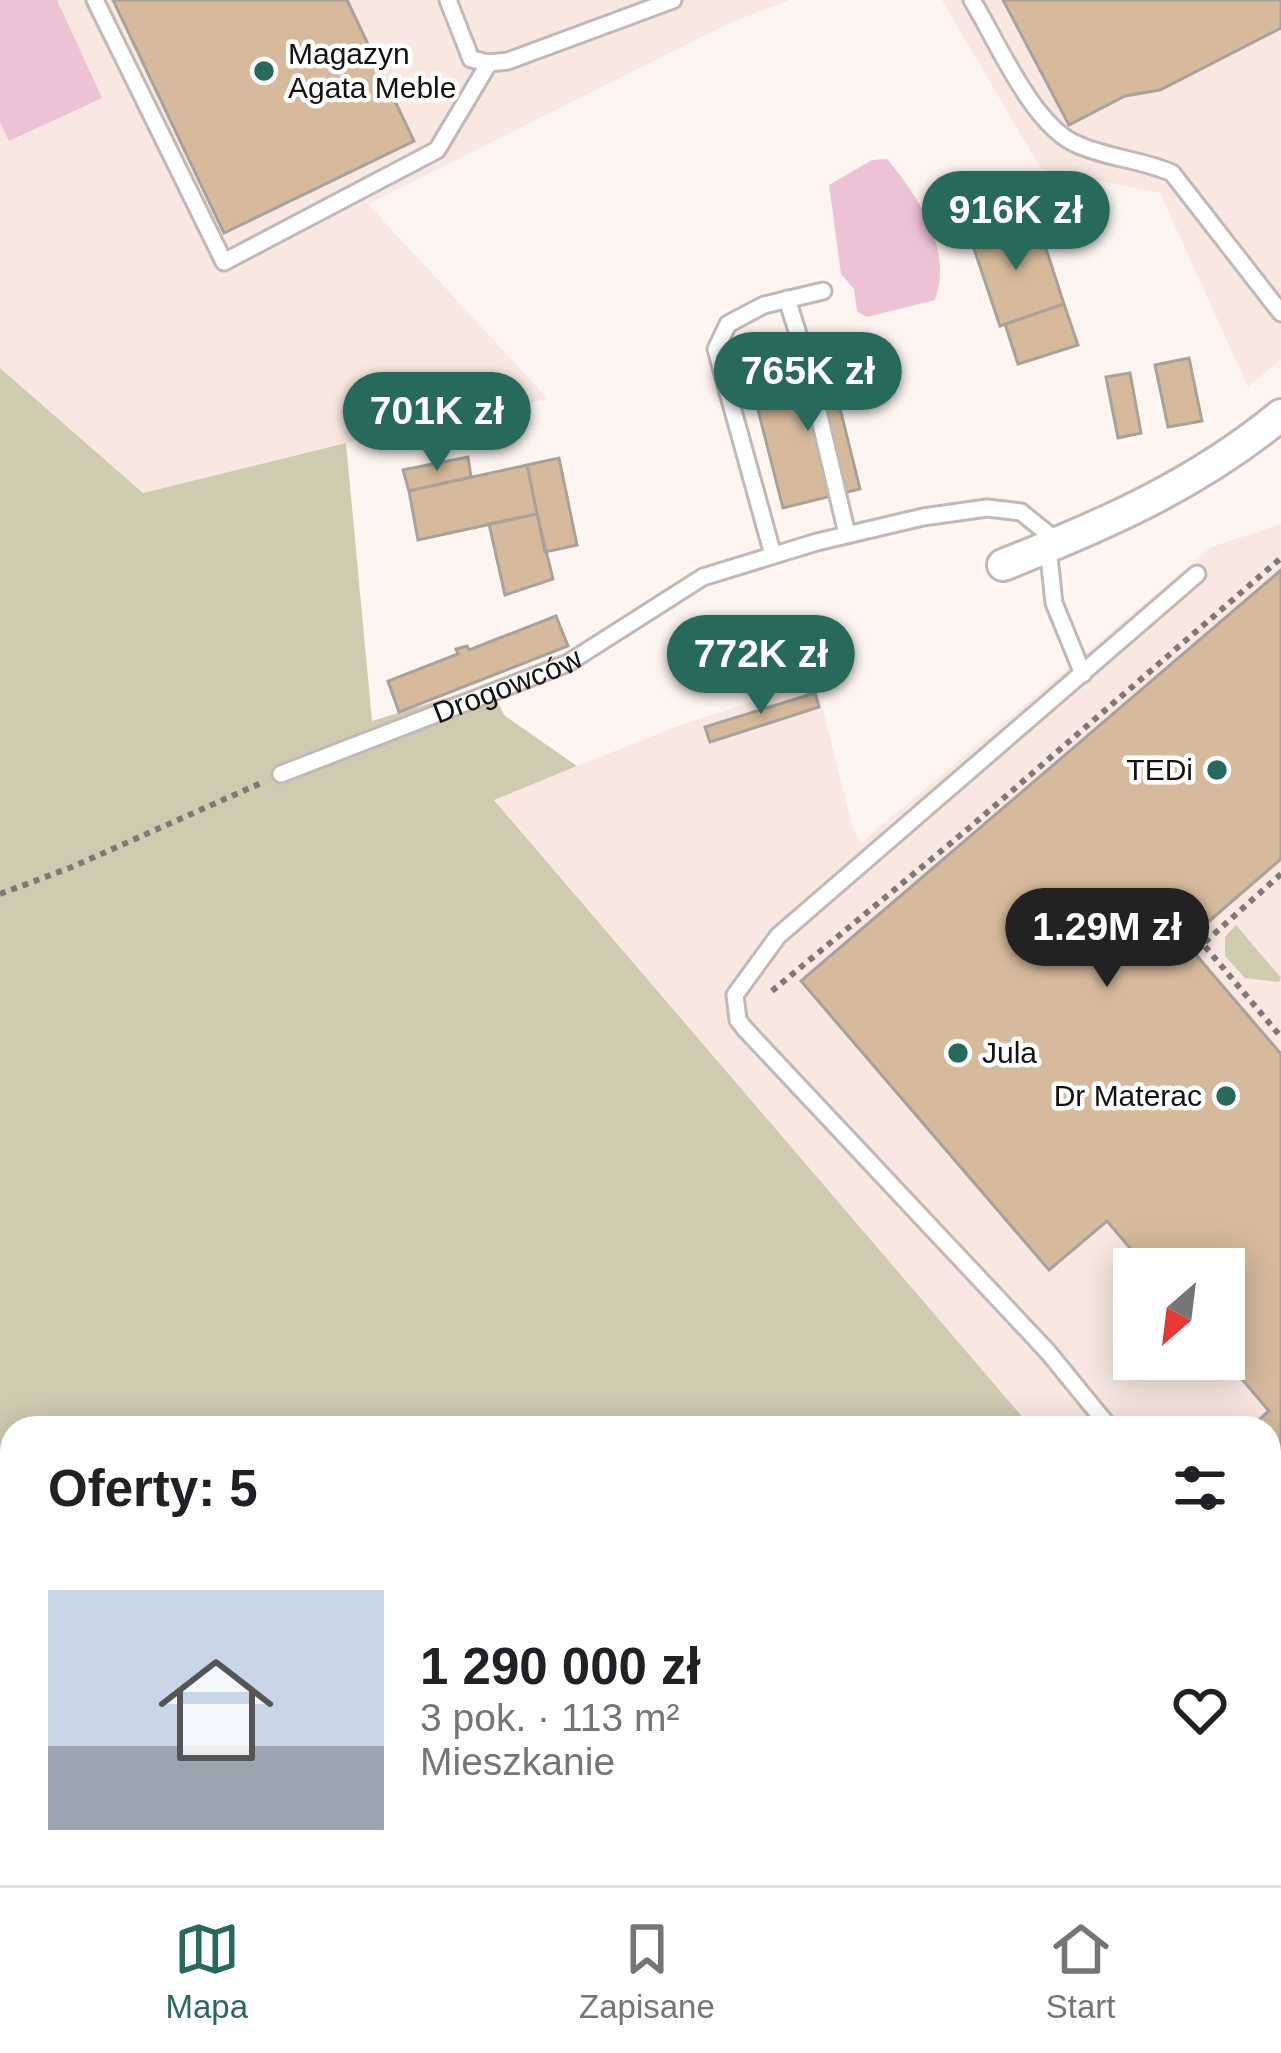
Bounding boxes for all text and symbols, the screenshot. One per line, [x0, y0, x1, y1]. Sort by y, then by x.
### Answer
place label: Magazyn Agata Meble [288, 37, 456, 104]
marker: Magazyn Agata Meble [251, 58, 277, 84]
pin: 916K zł [905, 171, 1127, 273]
text: 916K zł [949, 188, 1083, 231]
pin: 765K zł [697, 332, 919, 434]
text: 765K zł [741, 349, 875, 392]
pin: 701K zł [326, 372, 548, 474]
text: 701K zł [370, 389, 504, 432]
pin: 772K zł [650, 615, 872, 717]
text: 772K zł [694, 632, 828, 675]
street label: Drogowców [428, 641, 588, 730]
place label: TEDi [1126, 753, 1193, 786]
marker: TEDi [1204, 757, 1230, 783]
pin: 1.29M zł [983, 888, 1231, 990]
text: 1.29M zł [1032, 905, 1182, 948]
place label: Jula [982, 1036, 1037, 1069]
marker: Jula [945, 1040, 971, 1066]
place label: Dr Materac [1054, 1079, 1202, 1112]
marker: Dr Materac [1213, 1083, 1239, 1109]
north arrow [1113, 1248, 1245, 1380]
map controls [1113, 1248, 1245, 1380]
icon: filters [1167, 1455, 1233, 1521]
text: Oferty: 5 [48, 1460, 258, 1517]
icon: home [144, 1638, 288, 1782]
text: 1 290 000 zł [420, 1638, 701, 1695]
icon: heart [1167, 1677, 1233, 1743]
text: 3 pok. · 113 m² [420, 1696, 679, 1739]
text: Mieszkanie [420, 1740, 615, 1783]
tab: Mapa [165, 1916, 248, 2026]
tab: Zapisane [579, 1916, 715, 2026]
tab: Start [1046, 1916, 1115, 2026]

